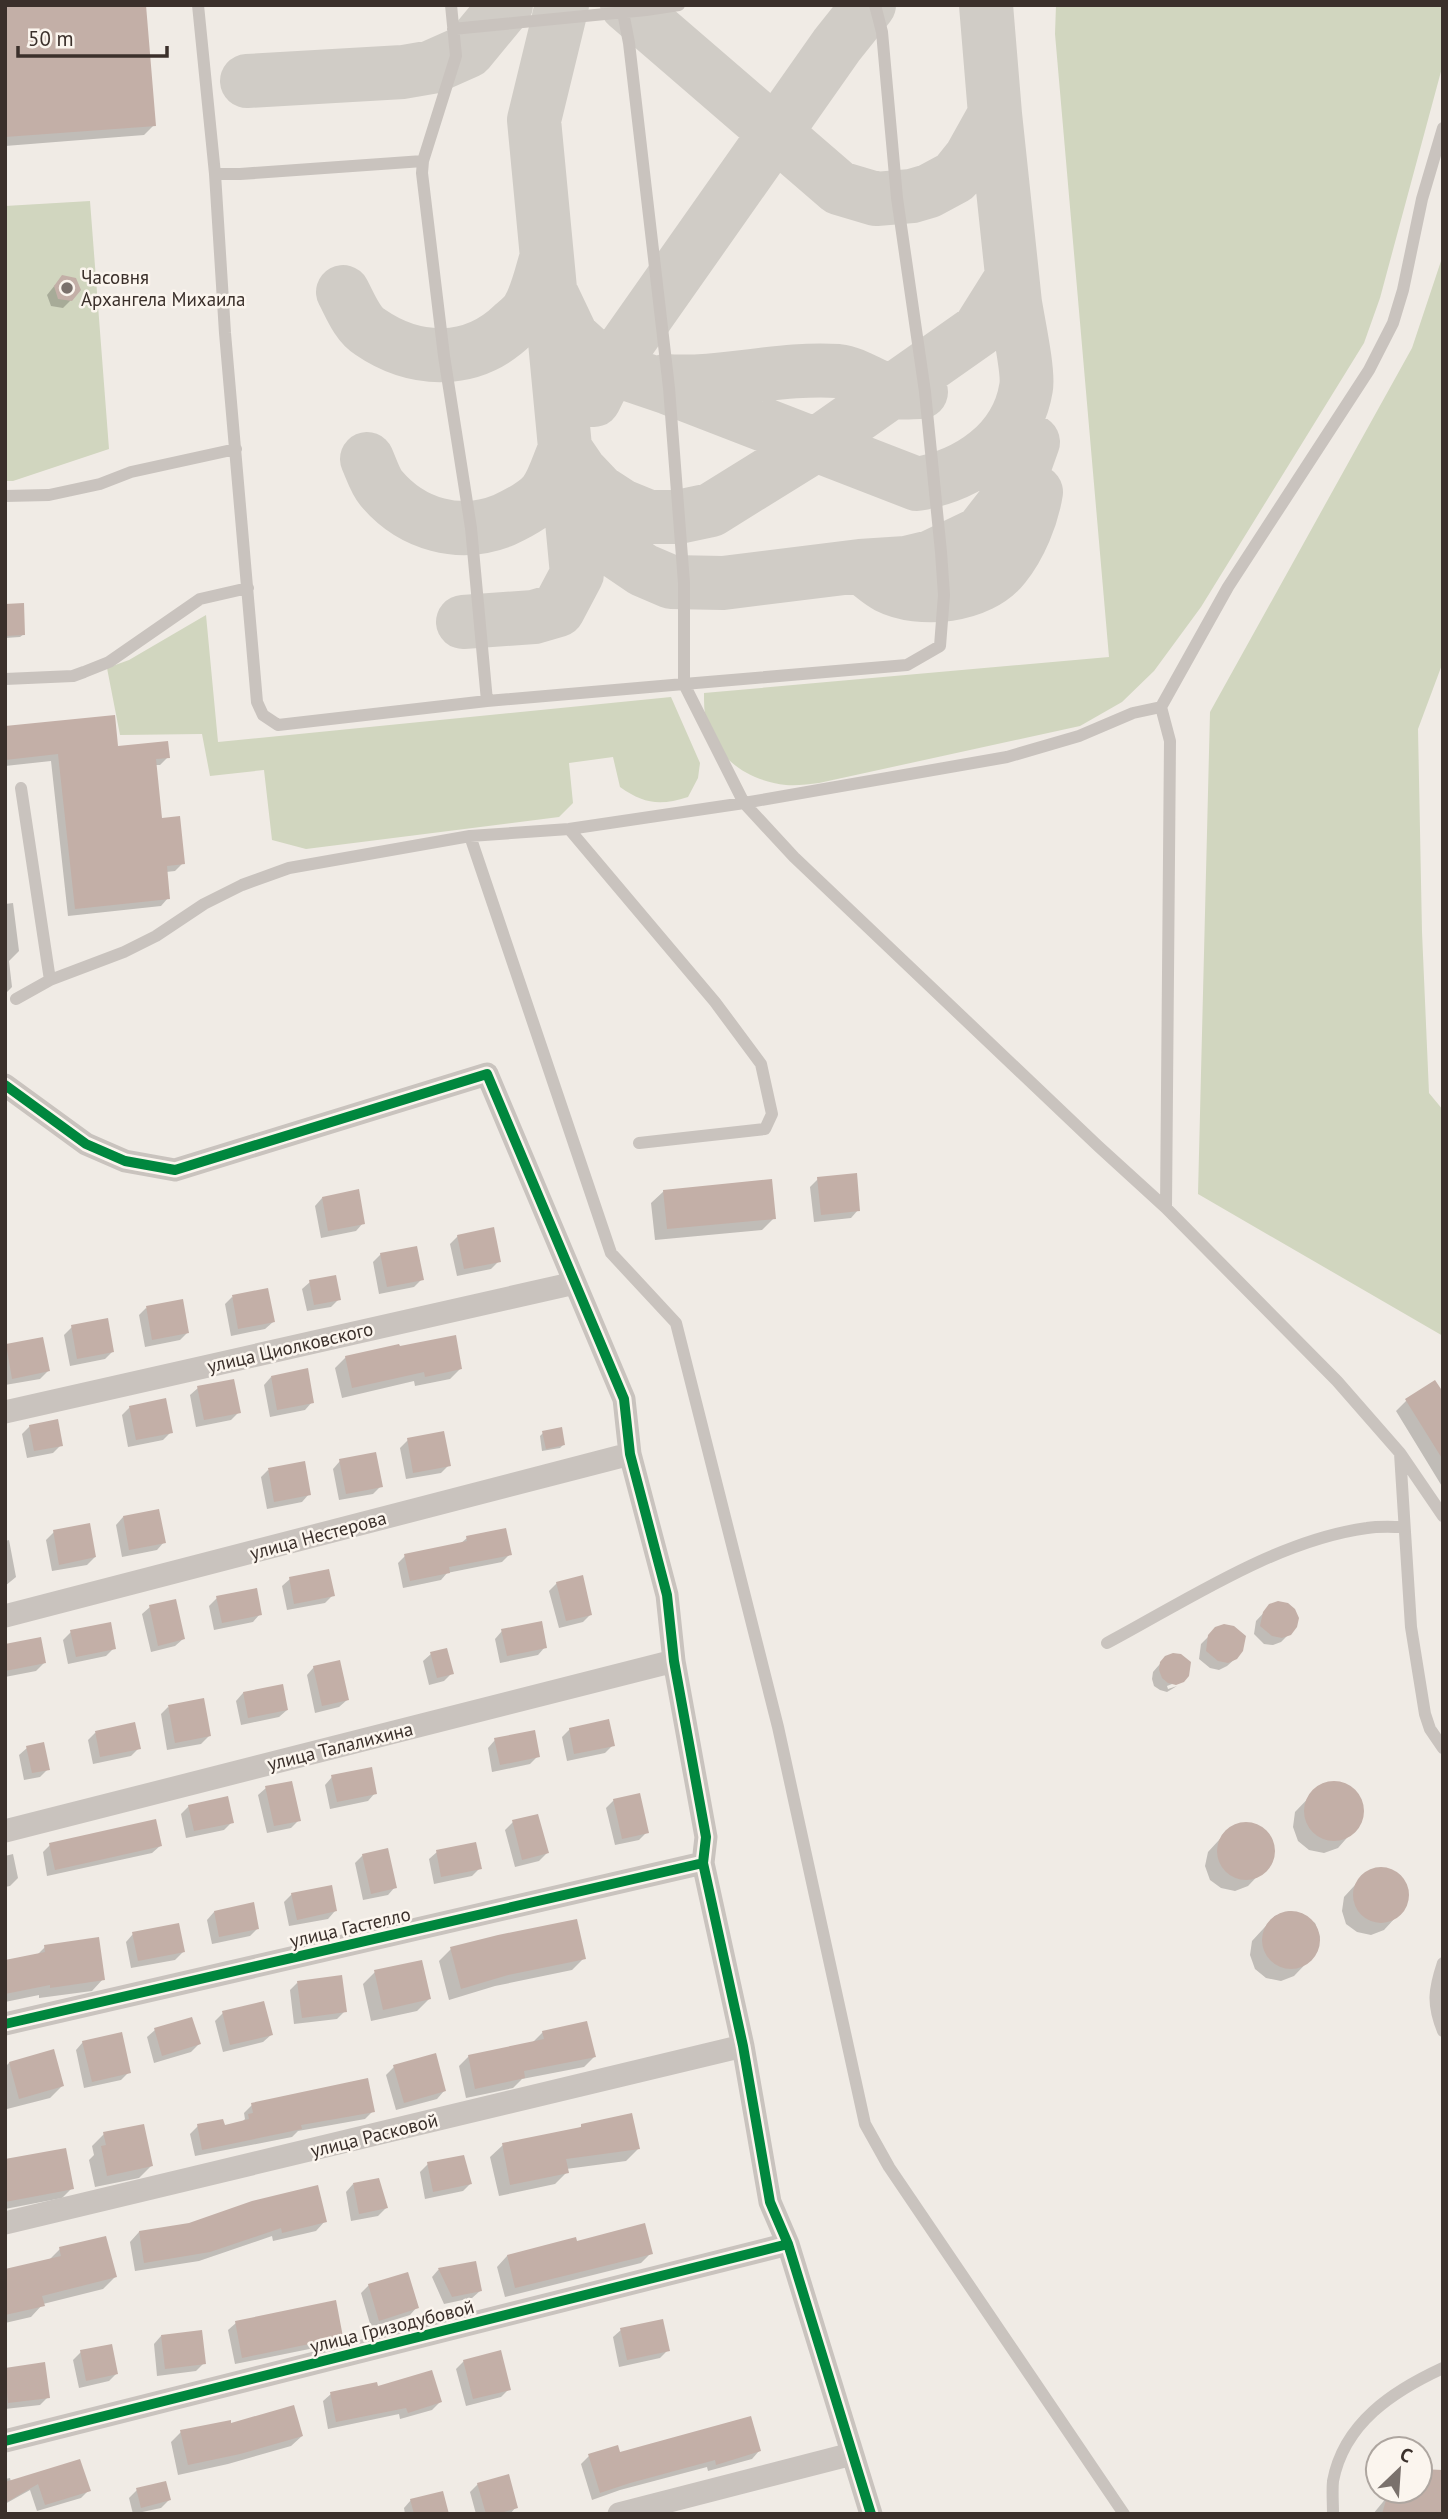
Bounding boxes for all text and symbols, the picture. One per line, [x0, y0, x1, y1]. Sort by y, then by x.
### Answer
scale bar [18, 14, 166, 58]
text: 50 m [28, 25, 74, 52]
place label: Часовня Архангела Михаила [81, 265, 245, 311]
marker: Часовня Архангела Михаила [59, 280, 75, 296]
street label: улица Циолковского [205, 1316, 375, 1378]
street label: улица Нестерова [247, 1505, 389, 1565]
street label: улица Талалихина [265, 1716, 415, 1776]
street label: улица Гастелло [287, 1901, 413, 1953]
street label: улица Расковой [308, 2108, 440, 2162]
street label: улица Гризодубовой [307, 2294, 477, 2358]
north arrow [1364, 2435, 1434, 2505]
text: С [1396, 2441, 1416, 2468]

